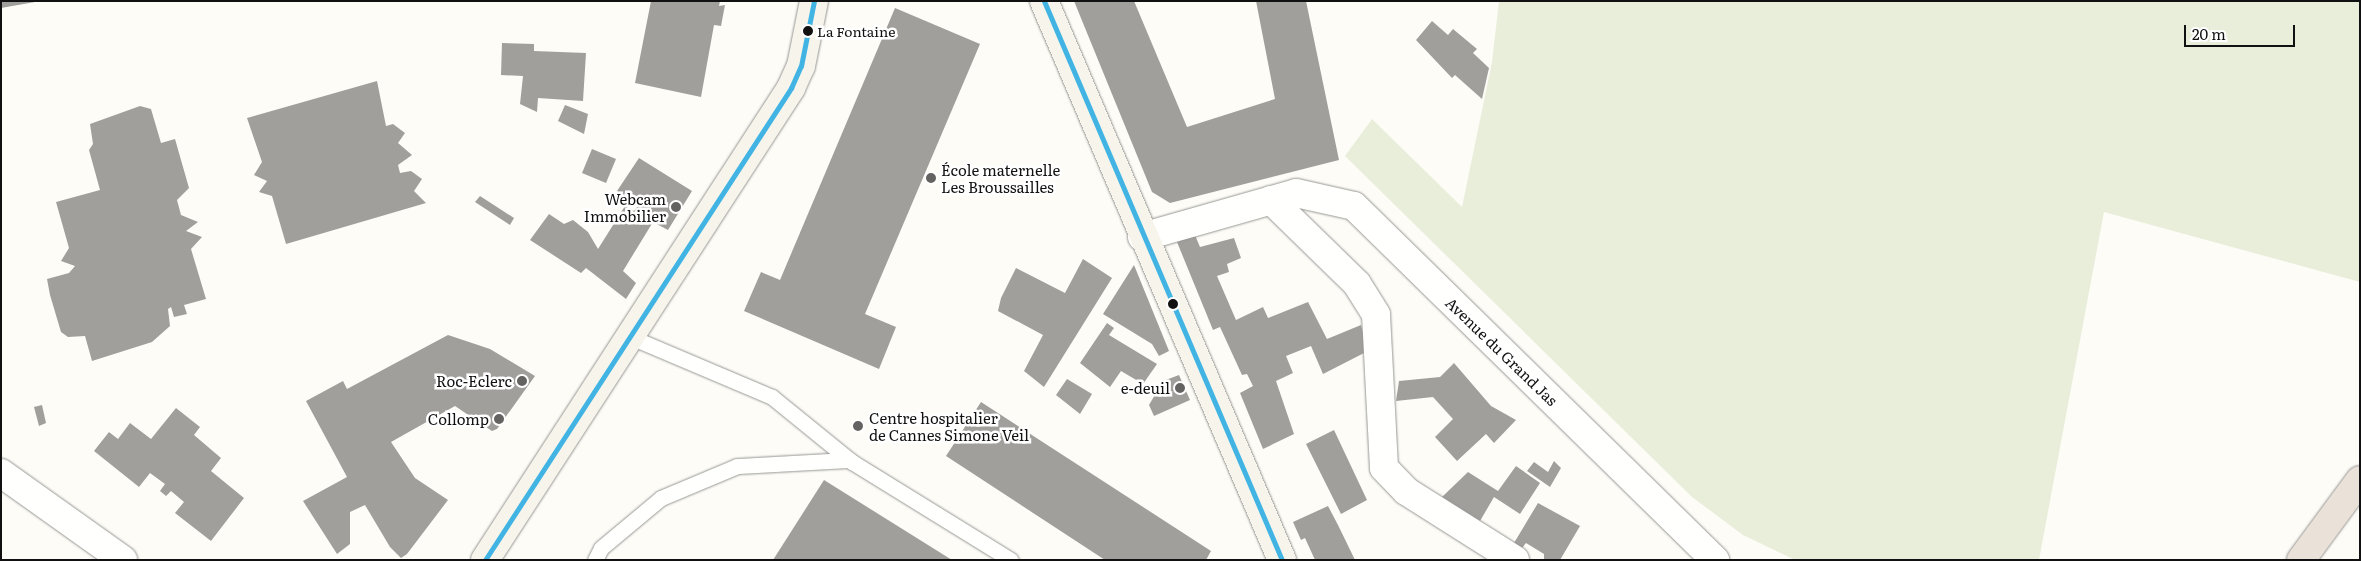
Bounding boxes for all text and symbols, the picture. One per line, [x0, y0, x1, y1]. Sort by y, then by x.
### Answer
scale bar [2186, 15, 2297, 47]
text: 20 m [2192, 22, 2226, 45]
place label: La Fontaine [817, 23, 895, 39]
marker: La Fontaine [803, 26, 813, 36]
place label: École maternelle Les Broussailles [941, 160, 1060, 195]
marker: École maternelle Les Broussailles [925, 172, 937, 184]
place label: Webcam Immobilier [584, 189, 666, 224]
marker: Webcam Immobilier [670, 201, 682, 213]
street label: Avenue du Grand Jas [1443, 293, 1561, 409]
unlabelled marker [1168, 299, 1178, 309]
place label: Roc-Eclerc [436, 372, 512, 390]
marker: Roc-Eclerc [516, 375, 528, 387]
place label: e-deuil [1121, 379, 1170, 397]
marker: e-deuil [1174, 382, 1186, 394]
place label: Centre hospitalier de Cannes Simone Veil [869, 408, 1029, 443]
place label: Collomp [428, 410, 489, 428]
marker: Collomp [493, 413, 505, 425]
marker: Centre hospitalier de Cannes Simone Veil [851, 419, 865, 433]

